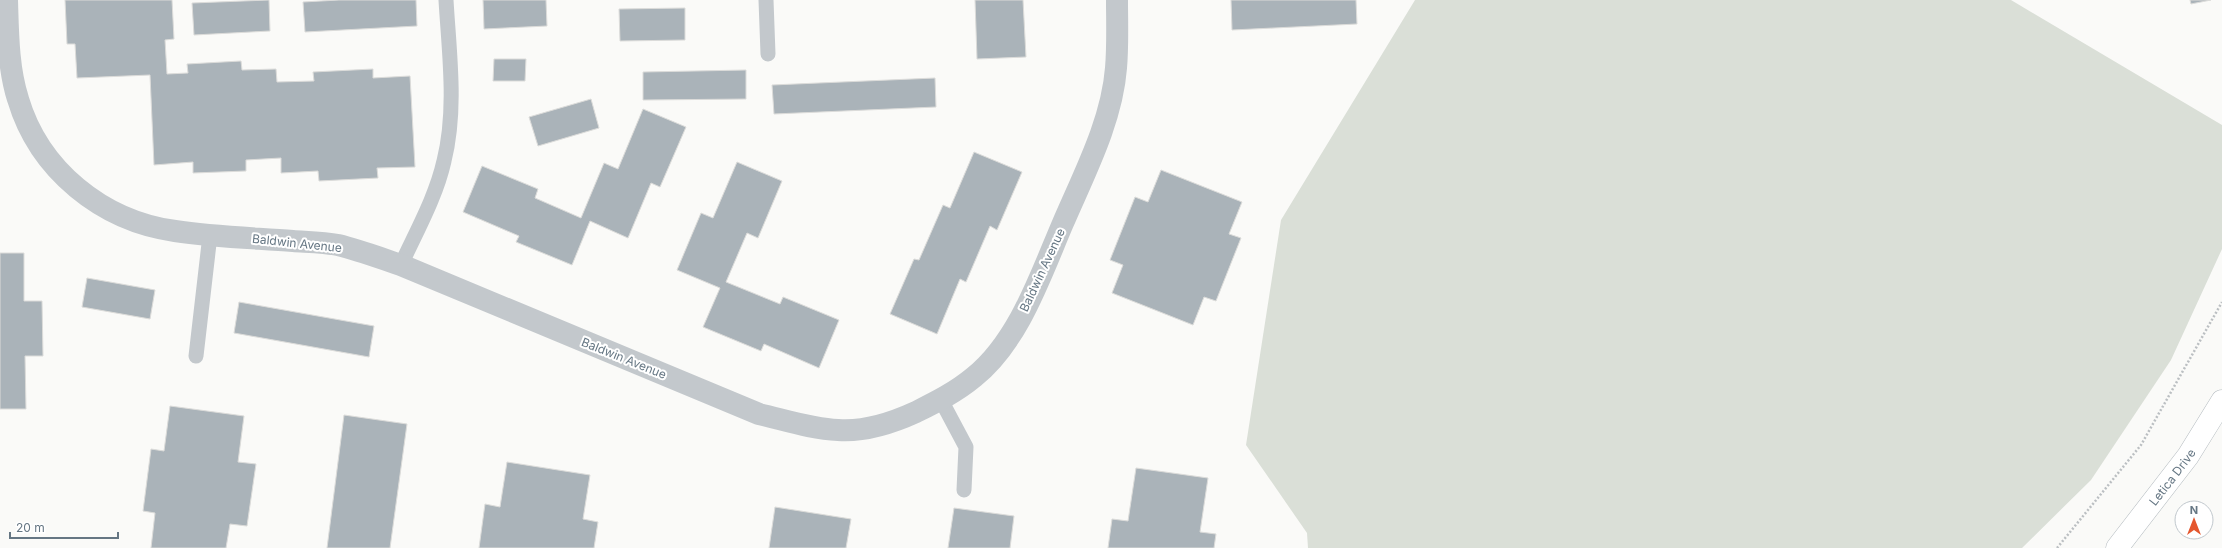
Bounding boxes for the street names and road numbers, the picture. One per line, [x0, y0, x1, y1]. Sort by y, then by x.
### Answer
street label: Baldwin Avenue [1016, 226, 1068, 314]
street label: Baldwin Avenue [251, 231, 343, 255]
street label: Baldwin Avenue [579, 334, 669, 382]
street label: Letica Drive [2145, 446, 2198, 508]

